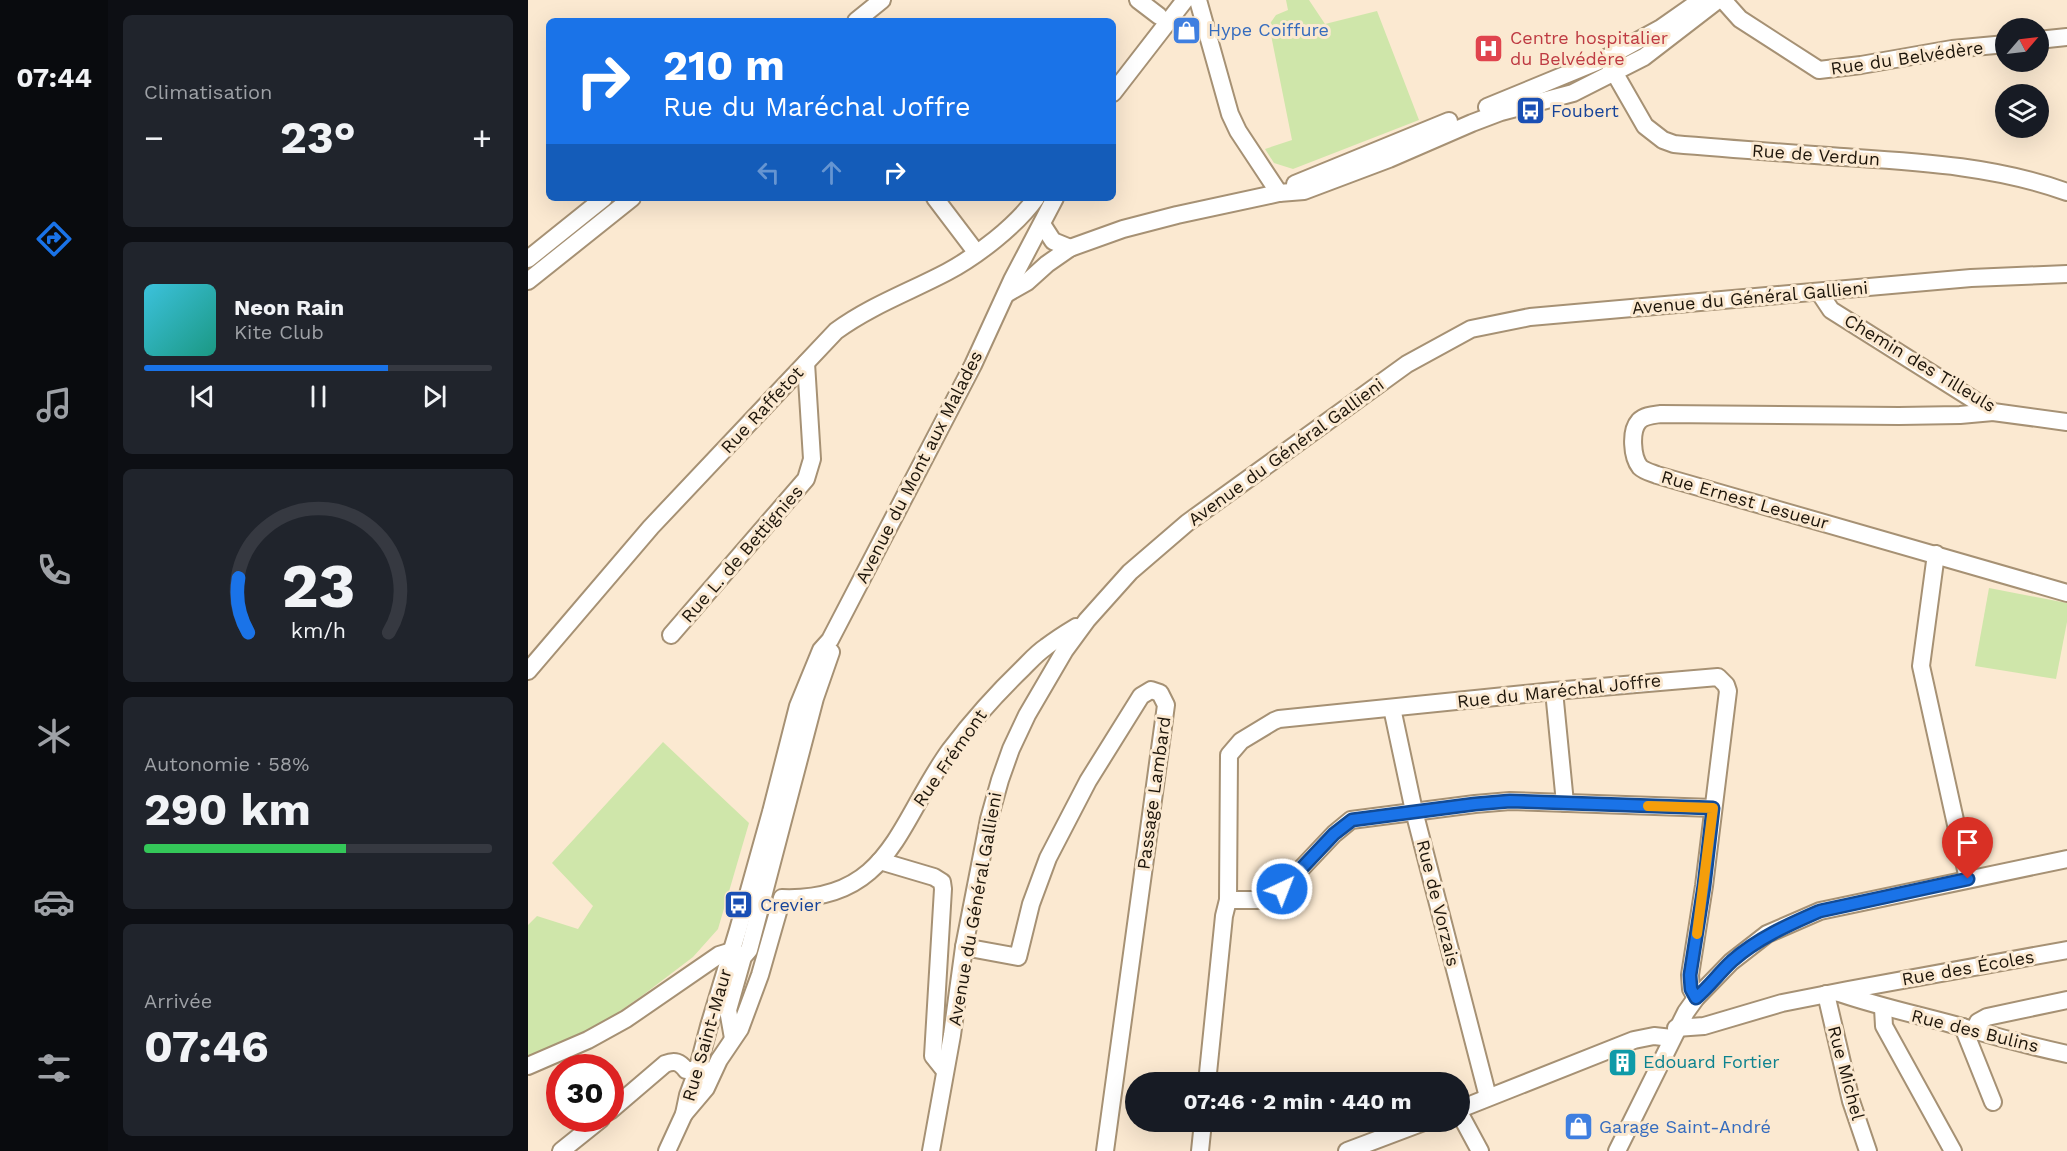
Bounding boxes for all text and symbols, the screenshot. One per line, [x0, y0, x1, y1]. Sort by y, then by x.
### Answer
shop icon: Hype Coiffure [1171, 14, 1203, 46]
north arrow [1995, 18, 2049, 72]
map controls [1995, 18, 2049, 138]
place label: Hype Coiffure [1208, 19, 1329, 40]
place label: Centre hospitalier du Belvédère [1510, 27, 1668, 69]
hospital icon: Centre hospitalier du Belvédère [1473, 32, 1505, 64]
street label: Rue du Belvédère [1829, 36, 1985, 79]
text: 210 m [663, 41, 785, 90]
icon: right [564, 42, 642, 120]
text: 07:44 [16, 62, 92, 94]
text: Climatisation [144, 80, 272, 104]
button: layers [1995, 84, 2049, 138]
text: Rue du Maréchal Joffre [663, 91, 971, 123]
bus stop icon: Foubert [1514, 95, 1546, 127]
place label: Foubert [1551, 100, 1619, 121]
text: 23° [280, 111, 356, 164]
text: − [144, 118, 164, 157]
text: + [472, 118, 492, 157]
street label: Rue de Verdun [1751, 140, 1881, 169]
icon: left [752, 156, 785, 189]
icon: ahead [815, 156, 848, 189]
icon: right [878, 156, 911, 189]
icon: directions [33, 218, 75, 260]
street label: Avenue du Général Gallieni [1631, 277, 1869, 318]
text: Neon Rain [234, 295, 344, 320]
street label: Chemin des Tilleuls [1841, 309, 2000, 416]
text: Kite Club [234, 320, 324, 344]
street label: Avenue du Mont aux Malades [851, 347, 986, 586]
street label: Rue Raffetot [716, 362, 808, 457]
street label: Avenue du Général Gallieni [1184, 373, 1388, 530]
icon: previous [186, 380, 219, 413]
icon: pause [302, 380, 335, 413]
icon: next [418, 380, 451, 413]
icon: music [33, 384, 75, 426]
street label: Rue Ernest Lesueur [1659, 466, 1831, 533]
street label: Rue L. de Bettignies [676, 481, 807, 627]
icon: phone [33, 549, 75, 591]
text: 23 [281, 549, 355, 622]
text: km/h [290, 618, 346, 643]
street label: Rue du Maréchal Joffre [1456, 669, 1662, 712]
street label: Rue Frémont [908, 705, 991, 810]
icon: climate [33, 715, 75, 757]
street label: Passage Lambard [1132, 715, 1175, 871]
text: Autonomie · 58% [144, 752, 309, 776]
text: 290 km [144, 783, 311, 836]
street label: Avenue du Général Gallieni [944, 790, 1005, 1027]
pin [1942, 817, 1993, 879]
icon: arrive [1951, 826, 1984, 859]
street label: Rue de Vorzais [1413, 837, 1464, 968]
position arrow [1250, 857, 1314, 921]
icon: car [33, 881, 75, 923]
bus stop icon: Crevier [723, 889, 755, 921]
place label: Crevier [760, 894, 821, 915]
street label: Rue des Écoles [1900, 946, 2036, 989]
street label: Rue Saint-Maur [678, 966, 736, 1104]
text: Arrivée [144, 989, 212, 1013]
street label: Rue des Bulins [1909, 1005, 2041, 1056]
text: 07:46 [144, 1020, 269, 1073]
street label: Rue Michel [1824, 1023, 1869, 1123]
building icon: Edouard Fortier [1606, 1046, 1638, 1078]
icon: filters [33, 1047, 75, 1089]
place label: Edouard Fortier [1643, 1051, 1780, 1072]
speed limit sign: 30 [546, 1054, 624, 1132]
text: 07:46 · 2 min · 440 m [1184, 1089, 1411, 1114]
shop icon: Garage Saint-André [1562, 1111, 1594, 1143]
place label: Garage Saint-André [1599, 1116, 1771, 1137]

